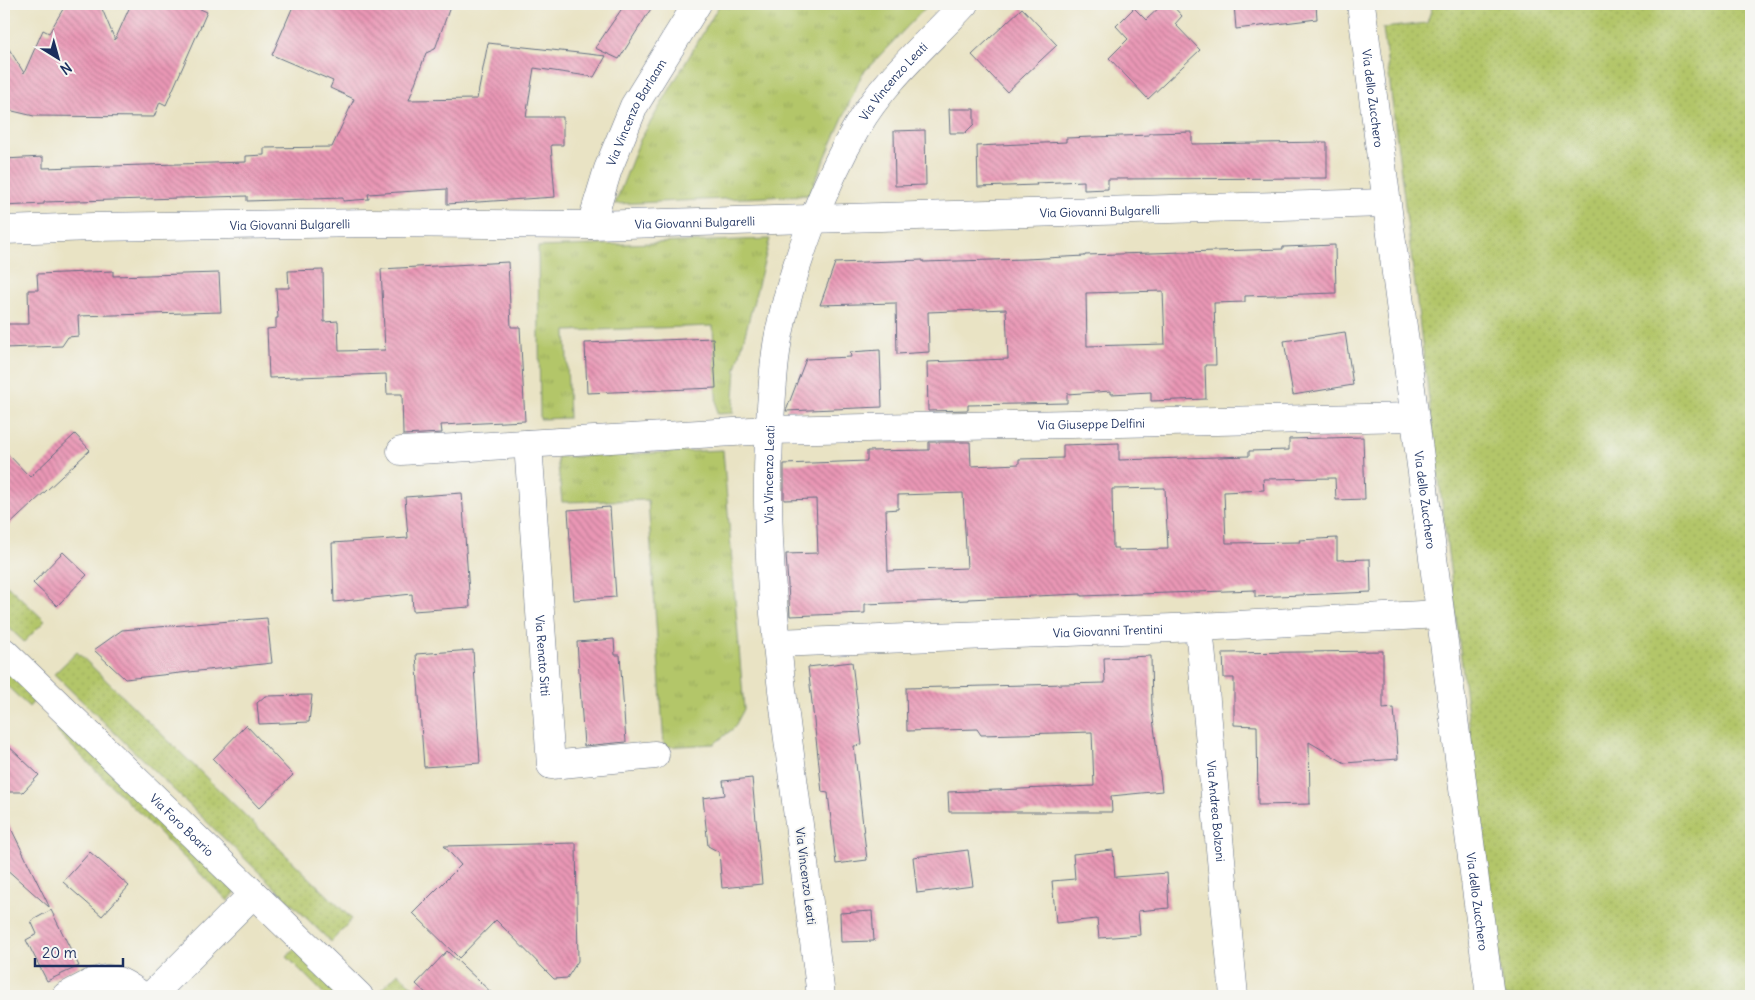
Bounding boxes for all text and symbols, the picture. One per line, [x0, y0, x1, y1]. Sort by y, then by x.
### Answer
north arrow [32, 32, 82, 82]
street label: Via Vincenzo Leati [855, 39, 930, 123]
street label: Via dello Zucchero [1359, 48, 1387, 149]
street label: Via Vincenzo Barlaam [603, 55, 669, 168]
text: N [57, 58, 75, 78]
street label: Via Giovanni Bulgarelli [1039, 202, 1160, 220]
street label: Via Giovanni Bulgarelli [634, 213, 755, 231]
street label: Via Giovanni Bulgarelli [230, 216, 350, 233]
street label: Via Giuseppe Delfini [1038, 415, 1145, 432]
street label: Via Vincenzo Leati [760, 425, 777, 523]
street label: Via dello Zucchero [1412, 450, 1439, 550]
street label: Via Renato Sitti [533, 614, 554, 697]
street label: Via Giovanni Trentini [1053, 621, 1163, 640]
street label: Via Andrea Bolzoni [1204, 760, 1229, 863]
street label: Via Foro Boario [147, 790, 217, 859]
street label: Via Vincenzo Leati [793, 827, 819, 925]
street label: Via dello Zucchero [1464, 851, 1492, 952]
scale bar [35, 935, 122, 967]
text: 20 m [42, 943, 77, 962]

